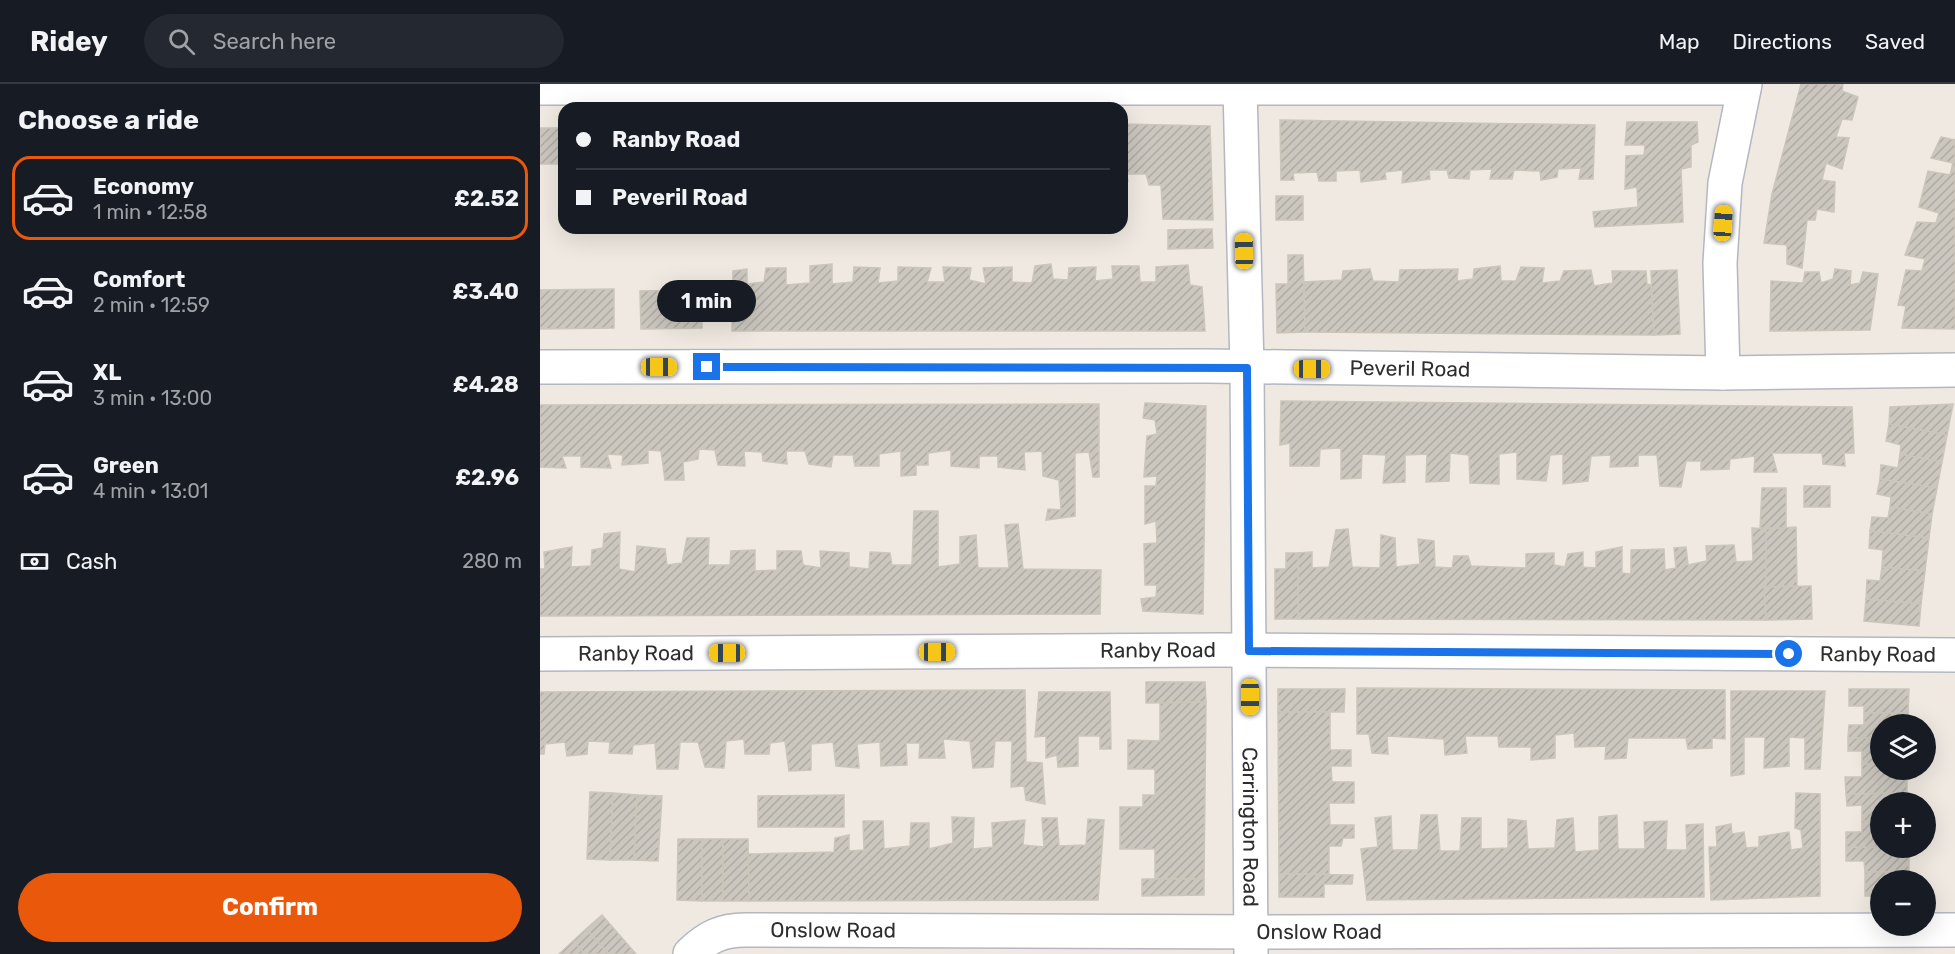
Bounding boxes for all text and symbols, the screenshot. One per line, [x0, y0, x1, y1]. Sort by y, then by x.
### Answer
search box [144, 14, 564, 68]
text: Ridey [30, 25, 108, 58]
icon: search [165, 25, 198, 58]
text: Search here [213, 28, 336, 55]
text: Map [1659, 29, 1700, 54]
text: Directions [1733, 29, 1832, 54]
text: Saved [1865, 29, 1925, 54]
text: Choose a ride [18, 104, 199, 136]
text: Ranby Road [612, 126, 740, 153]
icon: car [21, 171, 75, 225]
text: Economy [93, 173, 194, 200]
text: Peveril Road [612, 184, 748, 211]
text: £2.52 [454, 185, 519, 212]
text: 1 min · 12:58 [93, 200, 208, 224]
car [1713, 204, 1733, 242]
car [1235, 233, 1253, 269]
icon: car [21, 264, 75, 318]
text: Comfort [93, 266, 185, 293]
text: £3.40 [453, 278, 519, 305]
callout: 1 min [658, 280, 756, 322]
text: 1 min [681, 289, 732, 313]
text: 2 min · 12:59 [93, 293, 210, 317]
route end [693, 353, 720, 380]
street label: Peveril Road [1349, 355, 1471, 382]
icon: car [21, 357, 75, 411]
car [641, 358, 677, 376]
text: XL [93, 359, 121, 386]
car [1294, 360, 1330, 378]
text: £4.28 [453, 371, 519, 398]
text: 3 min · 13:00 [93, 386, 212, 410]
icon: car [21, 450, 75, 504]
text: Green [93, 452, 159, 479]
text: £2.96 [455, 464, 519, 491]
text: 4 min · 13:01 [93, 479, 208, 503]
icon: cash [18, 545, 51, 578]
text: Cash [66, 548, 117, 575]
text: 280 m [462, 549, 522, 573]
street label: Ranby Road [1100, 637, 1216, 663]
street label: Ranby Road [578, 640, 694, 666]
route start [1775, 640, 1802, 667]
street label: Ranby Road [1820, 641, 1936, 667]
car [919, 643, 955, 661]
car [709, 644, 745, 662]
car [1241, 679, 1259, 715]
map controls [1870, 714, 1936, 936]
button: layers [1870, 714, 1936, 780]
street label: Carrington Road [1238, 747, 1264, 907]
button: + [1870, 792, 1936, 858]
button: − [1870, 870, 1936, 936]
button: Confirm [18, 873, 522, 942]
street label: Onslow Road [770, 917, 896, 943]
street label: Onslow Road [1256, 919, 1382, 944]

